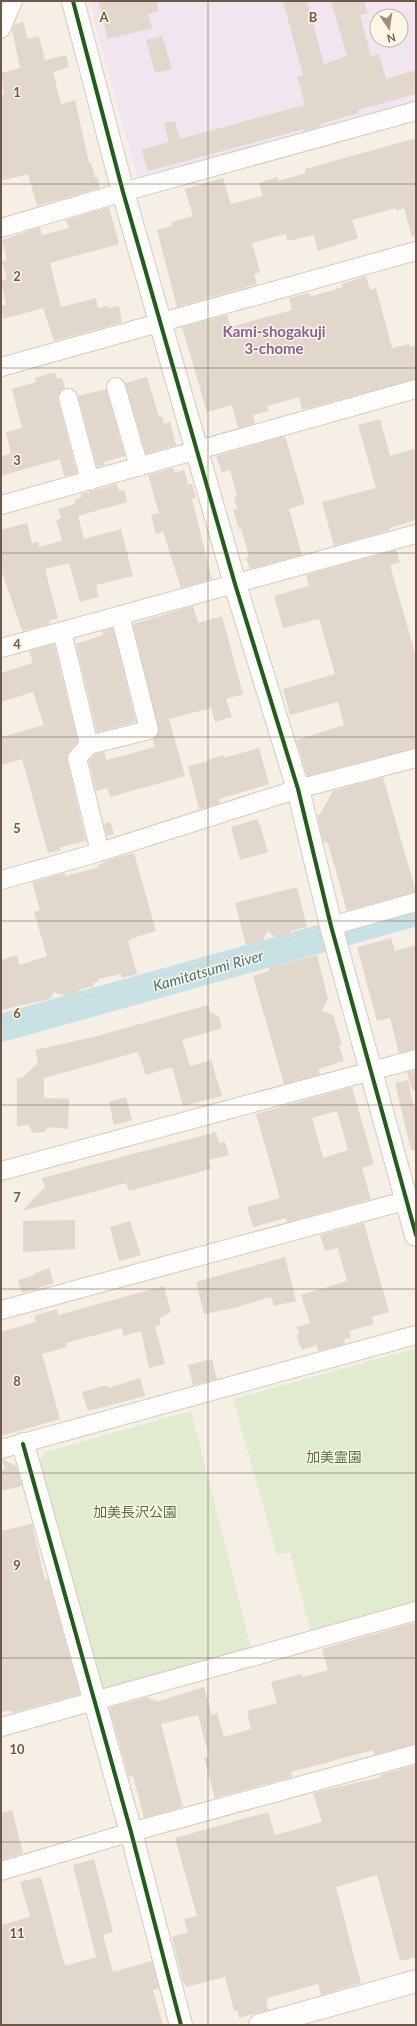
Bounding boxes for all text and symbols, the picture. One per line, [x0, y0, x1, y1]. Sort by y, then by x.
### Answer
north arrow [369, 8, 409, 48]
text: A [98, 9, 109, 25]
text: B [309, 9, 318, 25]
text: N [386, 31, 397, 46]
text: 1 [13, 84, 21, 100]
text: 2 [13, 268, 21, 284]
district label: Kami-shogakuji 3-chome [222, 322, 326, 357]
text: 3 [13, 452, 21, 468]
text: 4 [13, 636, 21, 652]
text: 5 [13, 820, 21, 836]
water label: Kamitatsumi River [151, 945, 266, 994]
text: 6 [13, 1005, 21, 1021]
text: 7 [13, 1189, 21, 1205]
text: 8 [13, 1373, 21, 1389]
park label: 加美霊園 [306, 1448, 362, 1465]
park label: 加美長沢公園 [93, 1503, 177, 1520]
text: 9 [13, 1557, 21, 1573]
text: 10 [9, 1741, 25, 1757]
text: 11 [9, 1925, 25, 1941]

